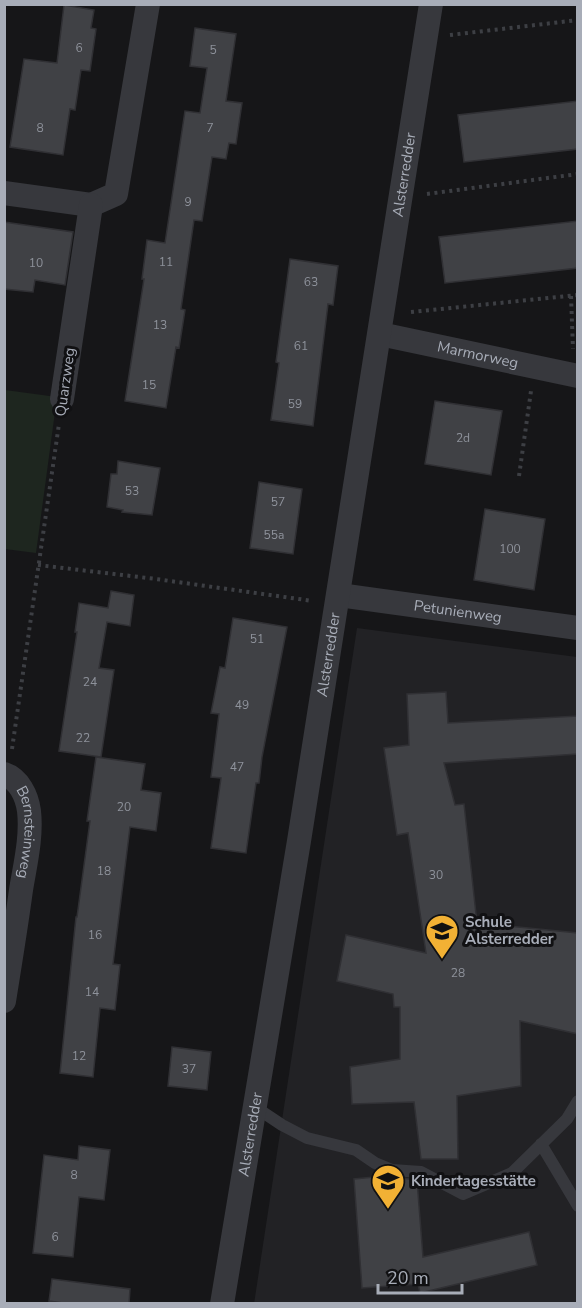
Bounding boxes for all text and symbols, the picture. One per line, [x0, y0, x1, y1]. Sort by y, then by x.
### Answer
house number: 6 [75, 40, 83, 56]
house number: 5 [209, 42, 217, 58]
house number: 8 [36, 120, 44, 136]
house number: 7 [206, 120, 214, 136]
street label: Alsterredder [388, 130, 421, 218]
house number: 9 [184, 194, 192, 210]
house number: 11 [159, 254, 173, 270]
house number: 10 [29, 255, 43, 271]
house number: 63 [304, 274, 318, 290]
house number: 13 [153, 317, 167, 333]
street label: Marmorweg [435, 336, 520, 373]
house number: 61 [294, 338, 308, 354]
street label: Quarzweg [50, 346, 80, 418]
house number: 15 [142, 377, 156, 393]
house number: 59 [288, 396, 302, 412]
house number: 2d [456, 430, 470, 446]
house number: 53 [125, 483, 139, 499]
house number: 57 [271, 494, 285, 510]
house number: 55a [264, 527, 284, 543]
house number: 100 [499, 541, 521, 557]
street label: Petunienweg [413, 595, 503, 627]
street label: Alsterredder [312, 610, 345, 698]
house number: 51 [250, 631, 264, 647]
house number: 24 [83, 674, 97, 690]
house number: 49 [235, 697, 249, 713]
house number: 22 [76, 730, 90, 746]
house number: 47 [230, 759, 244, 775]
street label: Bernsteinweg [12, 782, 40, 880]
house number: 20 [117, 799, 131, 815]
house number: 18 [97, 863, 111, 879]
house number: 30 [429, 867, 443, 883]
place label: Schule Alsterredder [465, 912, 554, 949]
school or university icon: Schule Alsterredder [424, 913, 460, 960]
house number: 16 [88, 927, 102, 943]
house number: 28 [451, 965, 465, 981]
house number: 14 [85, 984, 99, 1000]
house number: 12 [72, 1048, 86, 1064]
house number: 37 [182, 1061, 196, 1077]
street label: Alsterredder [233, 1090, 267, 1178]
school or university icon: Kindertagesstätte [370, 1163, 406, 1210]
house number: 8 [70, 1167, 78, 1183]
place label: Kindertagesstätte [411, 1171, 536, 1191]
house number: 6 [51, 1229, 59, 1245]
scale bar [378, 1257, 462, 1295]
text: 20 m [387, 1266, 429, 1290]

